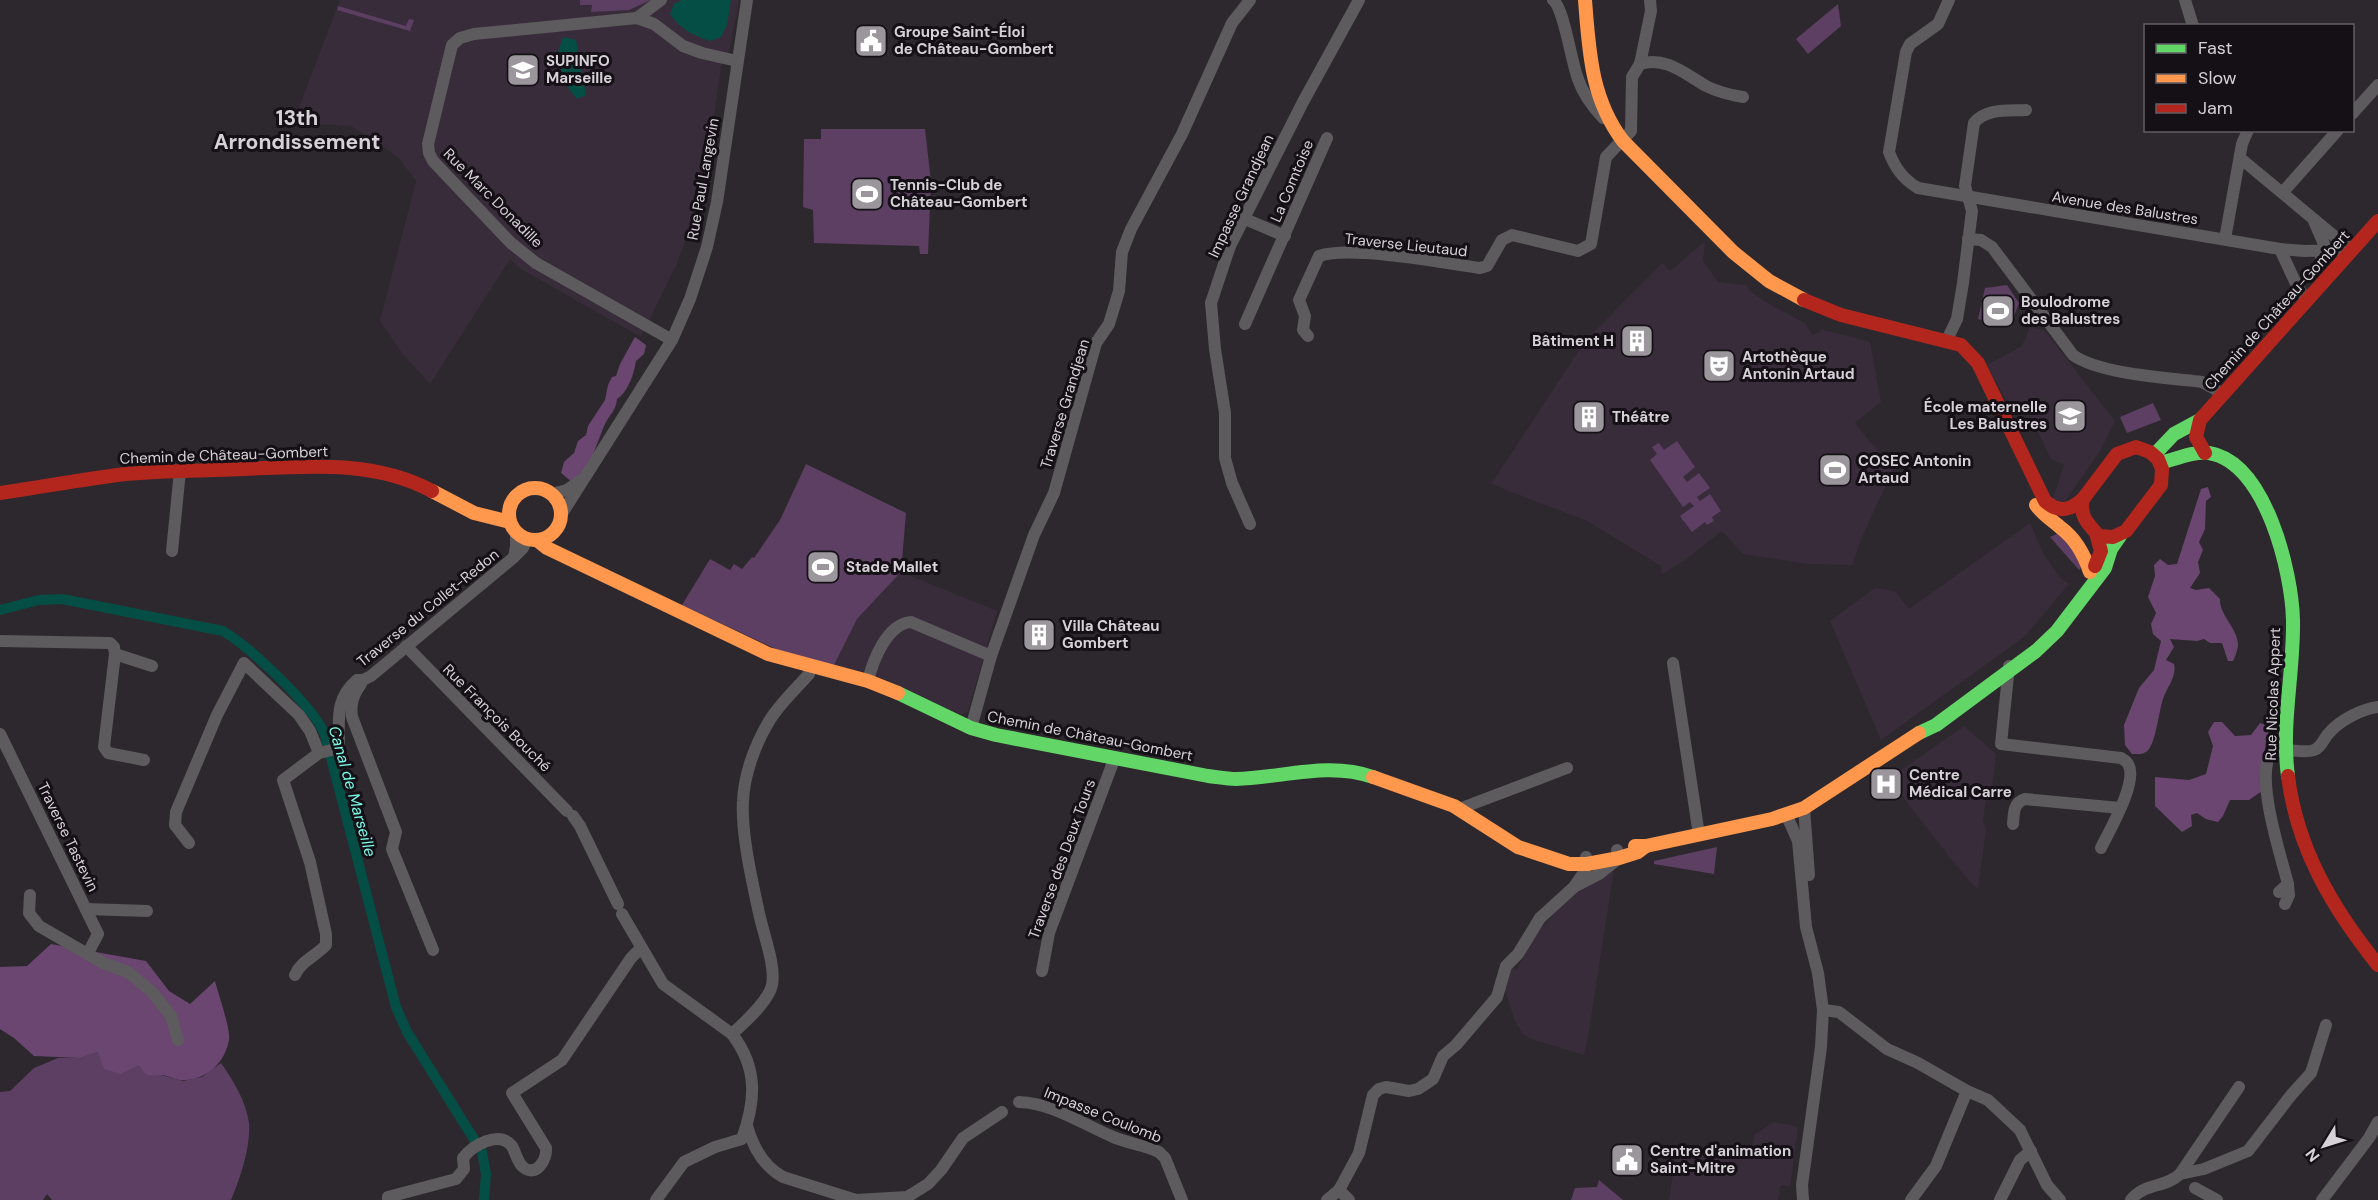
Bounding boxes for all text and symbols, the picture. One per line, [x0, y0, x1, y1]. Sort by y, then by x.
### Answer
place label: Groupe Saint-Éloi de Château-Gombert [894, 22, 1054, 59]
public building icon: Groupe Saint-Éloi de Château-Gombert [853, 23, 889, 59]
legend [2144, 24, 2354, 132]
text: Fast [2198, 36, 2233, 60]
place label: SUPINFO Marseille [546, 51, 612, 88]
school or university icon: SUPINFO Marseille [505, 52, 541, 88]
text: Slow [2198, 66, 2237, 90]
text: Jam [2198, 96, 2233, 120]
district label: 13th Arrondissement [214, 104, 380, 156]
street label: Rue Paul Langevin [682, 116, 724, 242]
street label: Impasse Grandjean [1204, 131, 1278, 261]
street label: La Comtoise [1266, 137, 1318, 225]
street label: Rue Marc Donadille [439, 144, 547, 252]
place label: Tennis-Club de Château-Gombert [890, 175, 1027, 212]
sports icon: Tennis-Club de Château-Gombert [849, 176, 885, 212]
street label: Avenue des Balustres [2050, 187, 2200, 229]
street label: Chemin de Château-Gombert [2200, 226, 2354, 394]
street label: Traverse Lieutaud [1344, 229, 1468, 261]
place label: Boulodrome des Balustres [2021, 292, 2120, 329]
sports icon: Boulodrome des Balustres [1980, 293, 2016, 329]
building icon: Bâtiment H [1619, 323, 1655, 359]
place label: Bâtiment H [1532, 331, 1614, 351]
street label: Traverse Grandjean [1036, 337, 1094, 471]
place label: Artothèque Antonin Artaud [1742, 347, 1855, 384]
theatre icon: Artothèque Antonin Artaud [1701, 348, 1737, 384]
place label: École maternelle Les Balustres [1924, 397, 2047, 434]
school or university icon: École maternelle Les Balustres [2052, 398, 2088, 434]
building icon: Théâtre [1571, 399, 1607, 435]
place label: Théâtre [1612, 407, 1670, 427]
street label: Chemin de Château-Gombert [119, 441, 329, 469]
place label: COSEC Antonin Artaud [1858, 451, 1971, 488]
sports icon: COSEC Antonin Artaud [1817, 452, 1853, 488]
street label: Traverse du Collet-Redon [353, 544, 503, 672]
sports icon: Stade Mallet [805, 549, 841, 585]
place label: Stade Mallet [846, 557, 938, 577]
place label: Villa Château Gombert [1062, 616, 1159, 653]
building icon: Villa Château Gombert [1021, 617, 1057, 653]
street label: Rue Nicolas Appert [2261, 627, 2285, 761]
street label: Rue François Bouché [439, 660, 555, 776]
street label: Chemin de Château-Gombert [986, 706, 1194, 766]
water label: Canal de Marseille [324, 723, 381, 859]
place label: Centre Médical Carre [1909, 765, 2012, 802]
hospital icon: Centre Médical Carre [1868, 766, 1904, 802]
street label: Traverse des Deux Tours [1024, 776, 1100, 942]
street label: Traverse Tastevin [33, 779, 103, 895]
street label: Impasse Coulomb [1041, 1082, 1165, 1148]
north arrow [2294, 1116, 2354, 1176]
place label: Centre d'animation Saint-Mitre [1650, 1141, 1791, 1178]
public building icon: Centre d'animation Saint-Mitre [1609, 1142, 1645, 1178]
text: N [2301, 1144, 2324, 1166]

